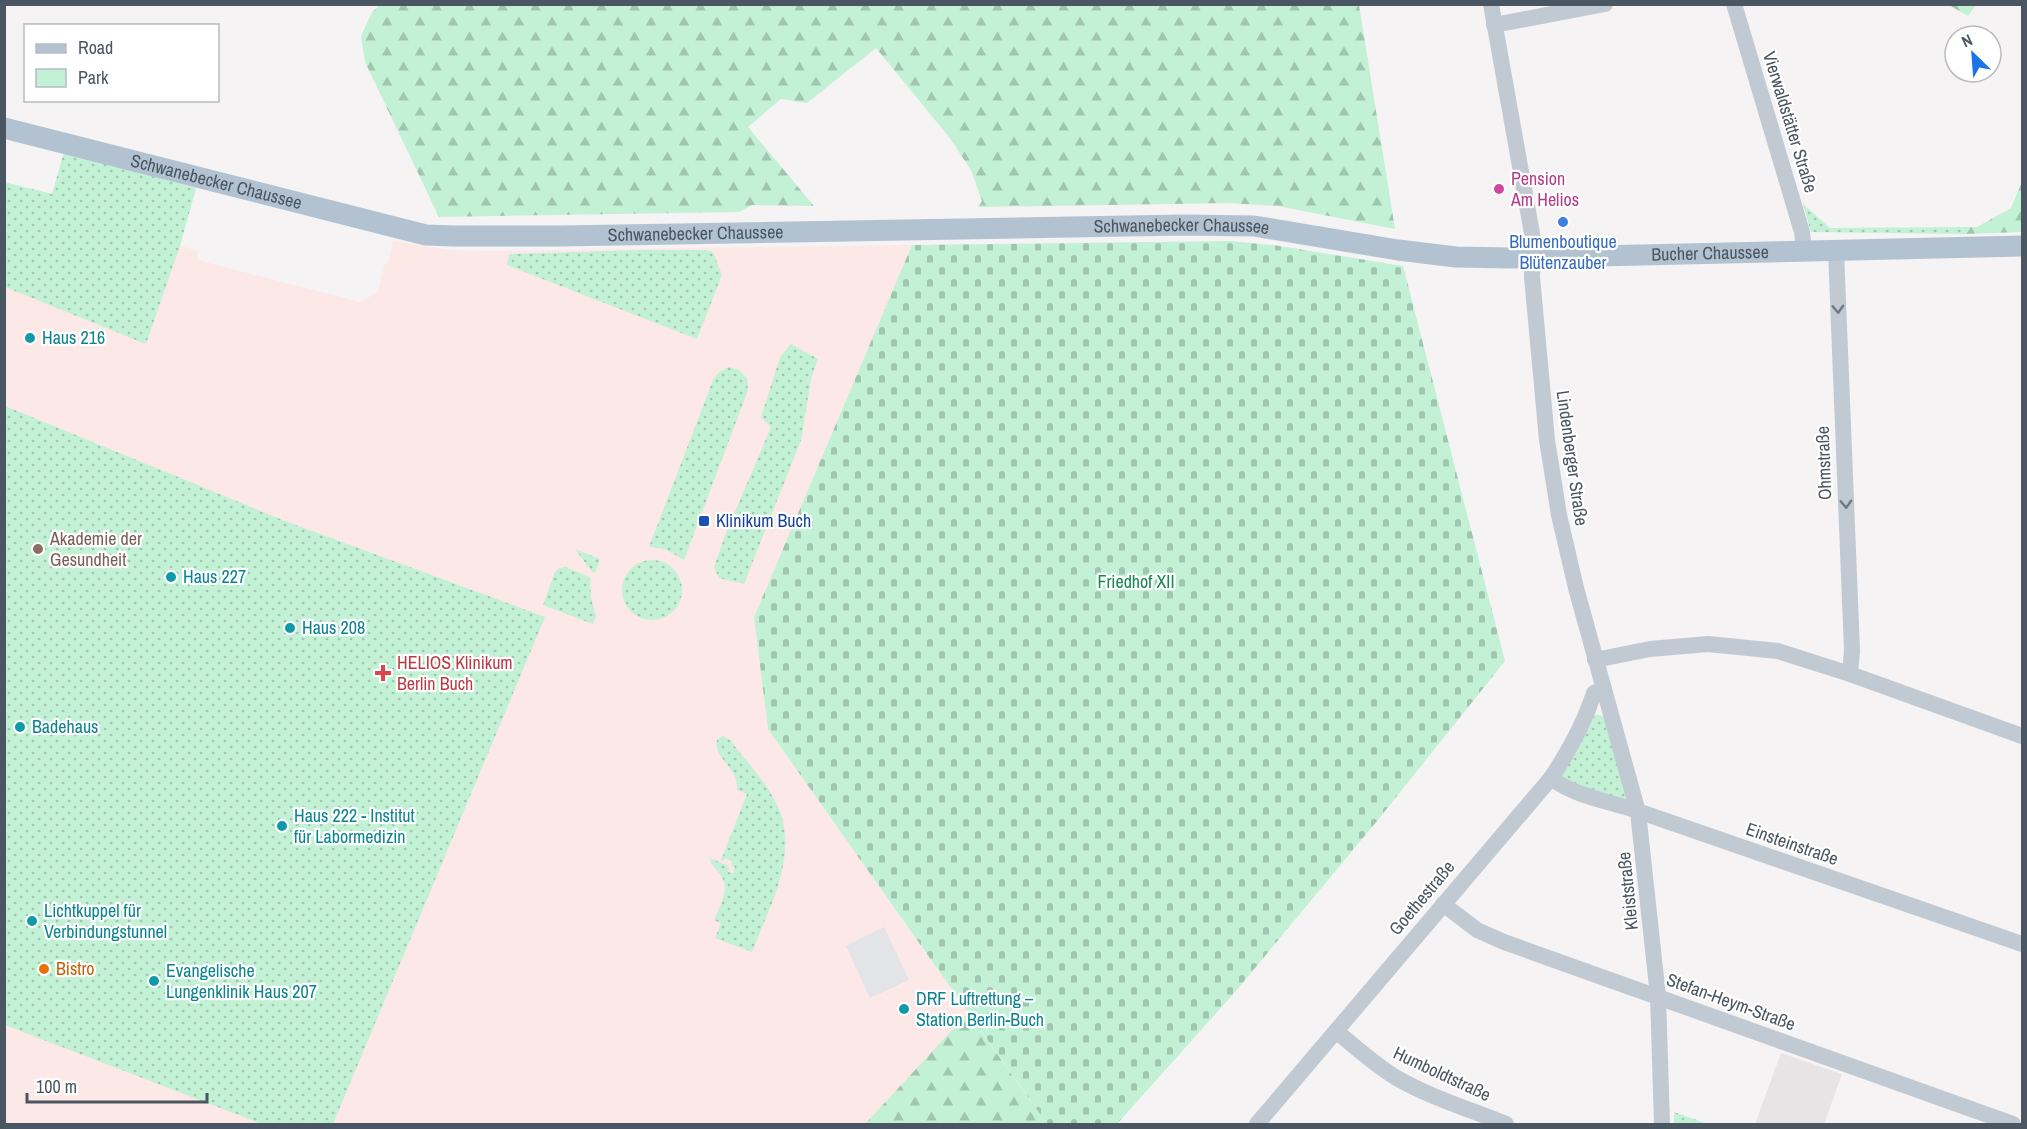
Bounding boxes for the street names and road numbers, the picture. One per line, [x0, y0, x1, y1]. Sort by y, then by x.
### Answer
street label: Vierwaldstätter Straße [1757, 48, 1824, 196]
street label: Schwanebecker Chaussee [128, 148, 305, 215]
street label: Schwanebecker Chaussee [1093, 212, 1271, 240]
street label: Schwanebecker Chaussee [607, 219, 784, 247]
street label: Bucher Chaussee [1651, 239, 1769, 267]
street label: Lindenberger Straße [1551, 389, 1594, 527]
street label: Ohmstraße [1810, 426, 1837, 500]
street label: Einsteinstraße [1743, 816, 1842, 871]
street label: Kleiststraße [1611, 851, 1644, 932]
street label: Goethestraße [1383, 855, 1460, 940]
street label: Stefan-Heym-Straße [1663, 967, 1799, 1036]
street label: Humboldtstraße [1389, 1040, 1495, 1107]

